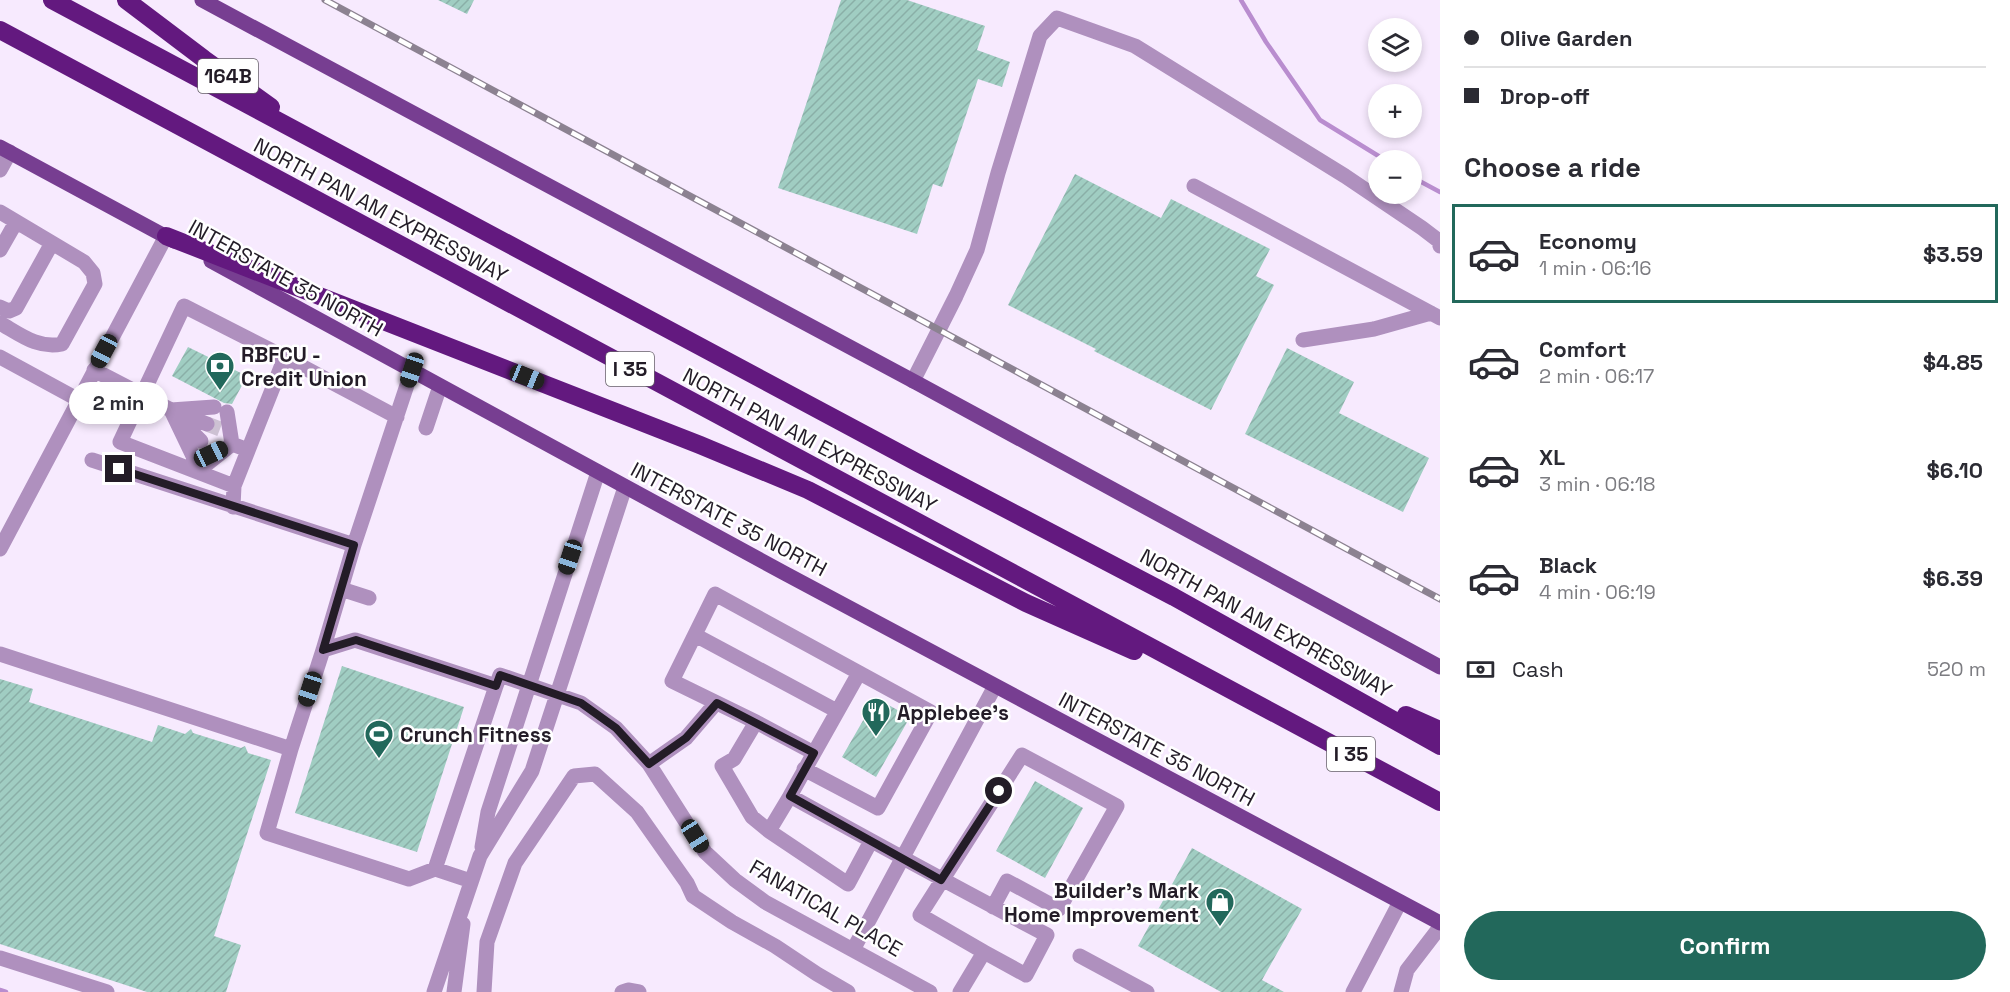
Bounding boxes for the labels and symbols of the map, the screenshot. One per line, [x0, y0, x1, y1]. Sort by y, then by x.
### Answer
road number: 164B [198, 59, 258, 93]
street label: NORTH PAN AM EXPRESSWAY [249, 131, 513, 289]
street label: INTERSTATE 35 NORTH [184, 213, 388, 343]
car [88, 331, 120, 371]
place label: RBFCU - Credit Union [241, 341, 367, 392]
bank icon: RBFCU - Credit Union [204, 350, 236, 392]
car [398, 350, 426, 390]
road number: I 35 [606, 352, 654, 386]
street label: NORTH PAN AM EXPRESSWAY [678, 361, 942, 519]
car [507, 362, 547, 392]
callout: 2 min [70, 382, 168, 424]
car [191, 438, 231, 470]
route end [105, 455, 132, 482]
street label: INTERSTATE 35 NORTH [626, 456, 832, 582]
car [556, 537, 584, 577]
street label: NORTH PAN AM EXPRESSWAY [1135, 542, 1397, 704]
car [296, 669, 324, 709]
street label: INTERSTATE 35 NORTH [1054, 686, 1260, 812]
restaurant icon: Applebee's [860, 696, 892, 738]
place label: Applebee's [897, 699, 1009, 726]
sports icon: Crunch Fitness [363, 718, 395, 760]
place label: Crunch Fitness [400, 721, 552, 748]
road number: I 35 [1327, 737, 1375, 771]
route start [985, 777, 1012, 804]
car [678, 816, 712, 856]
street label: FANATICAL PLACE [745, 853, 907, 963]
place label: Builder's Mark Home Improvement [1004, 877, 1199, 928]
shop icon: Builder's Mark Home Improvement [1204, 886, 1236, 928]

